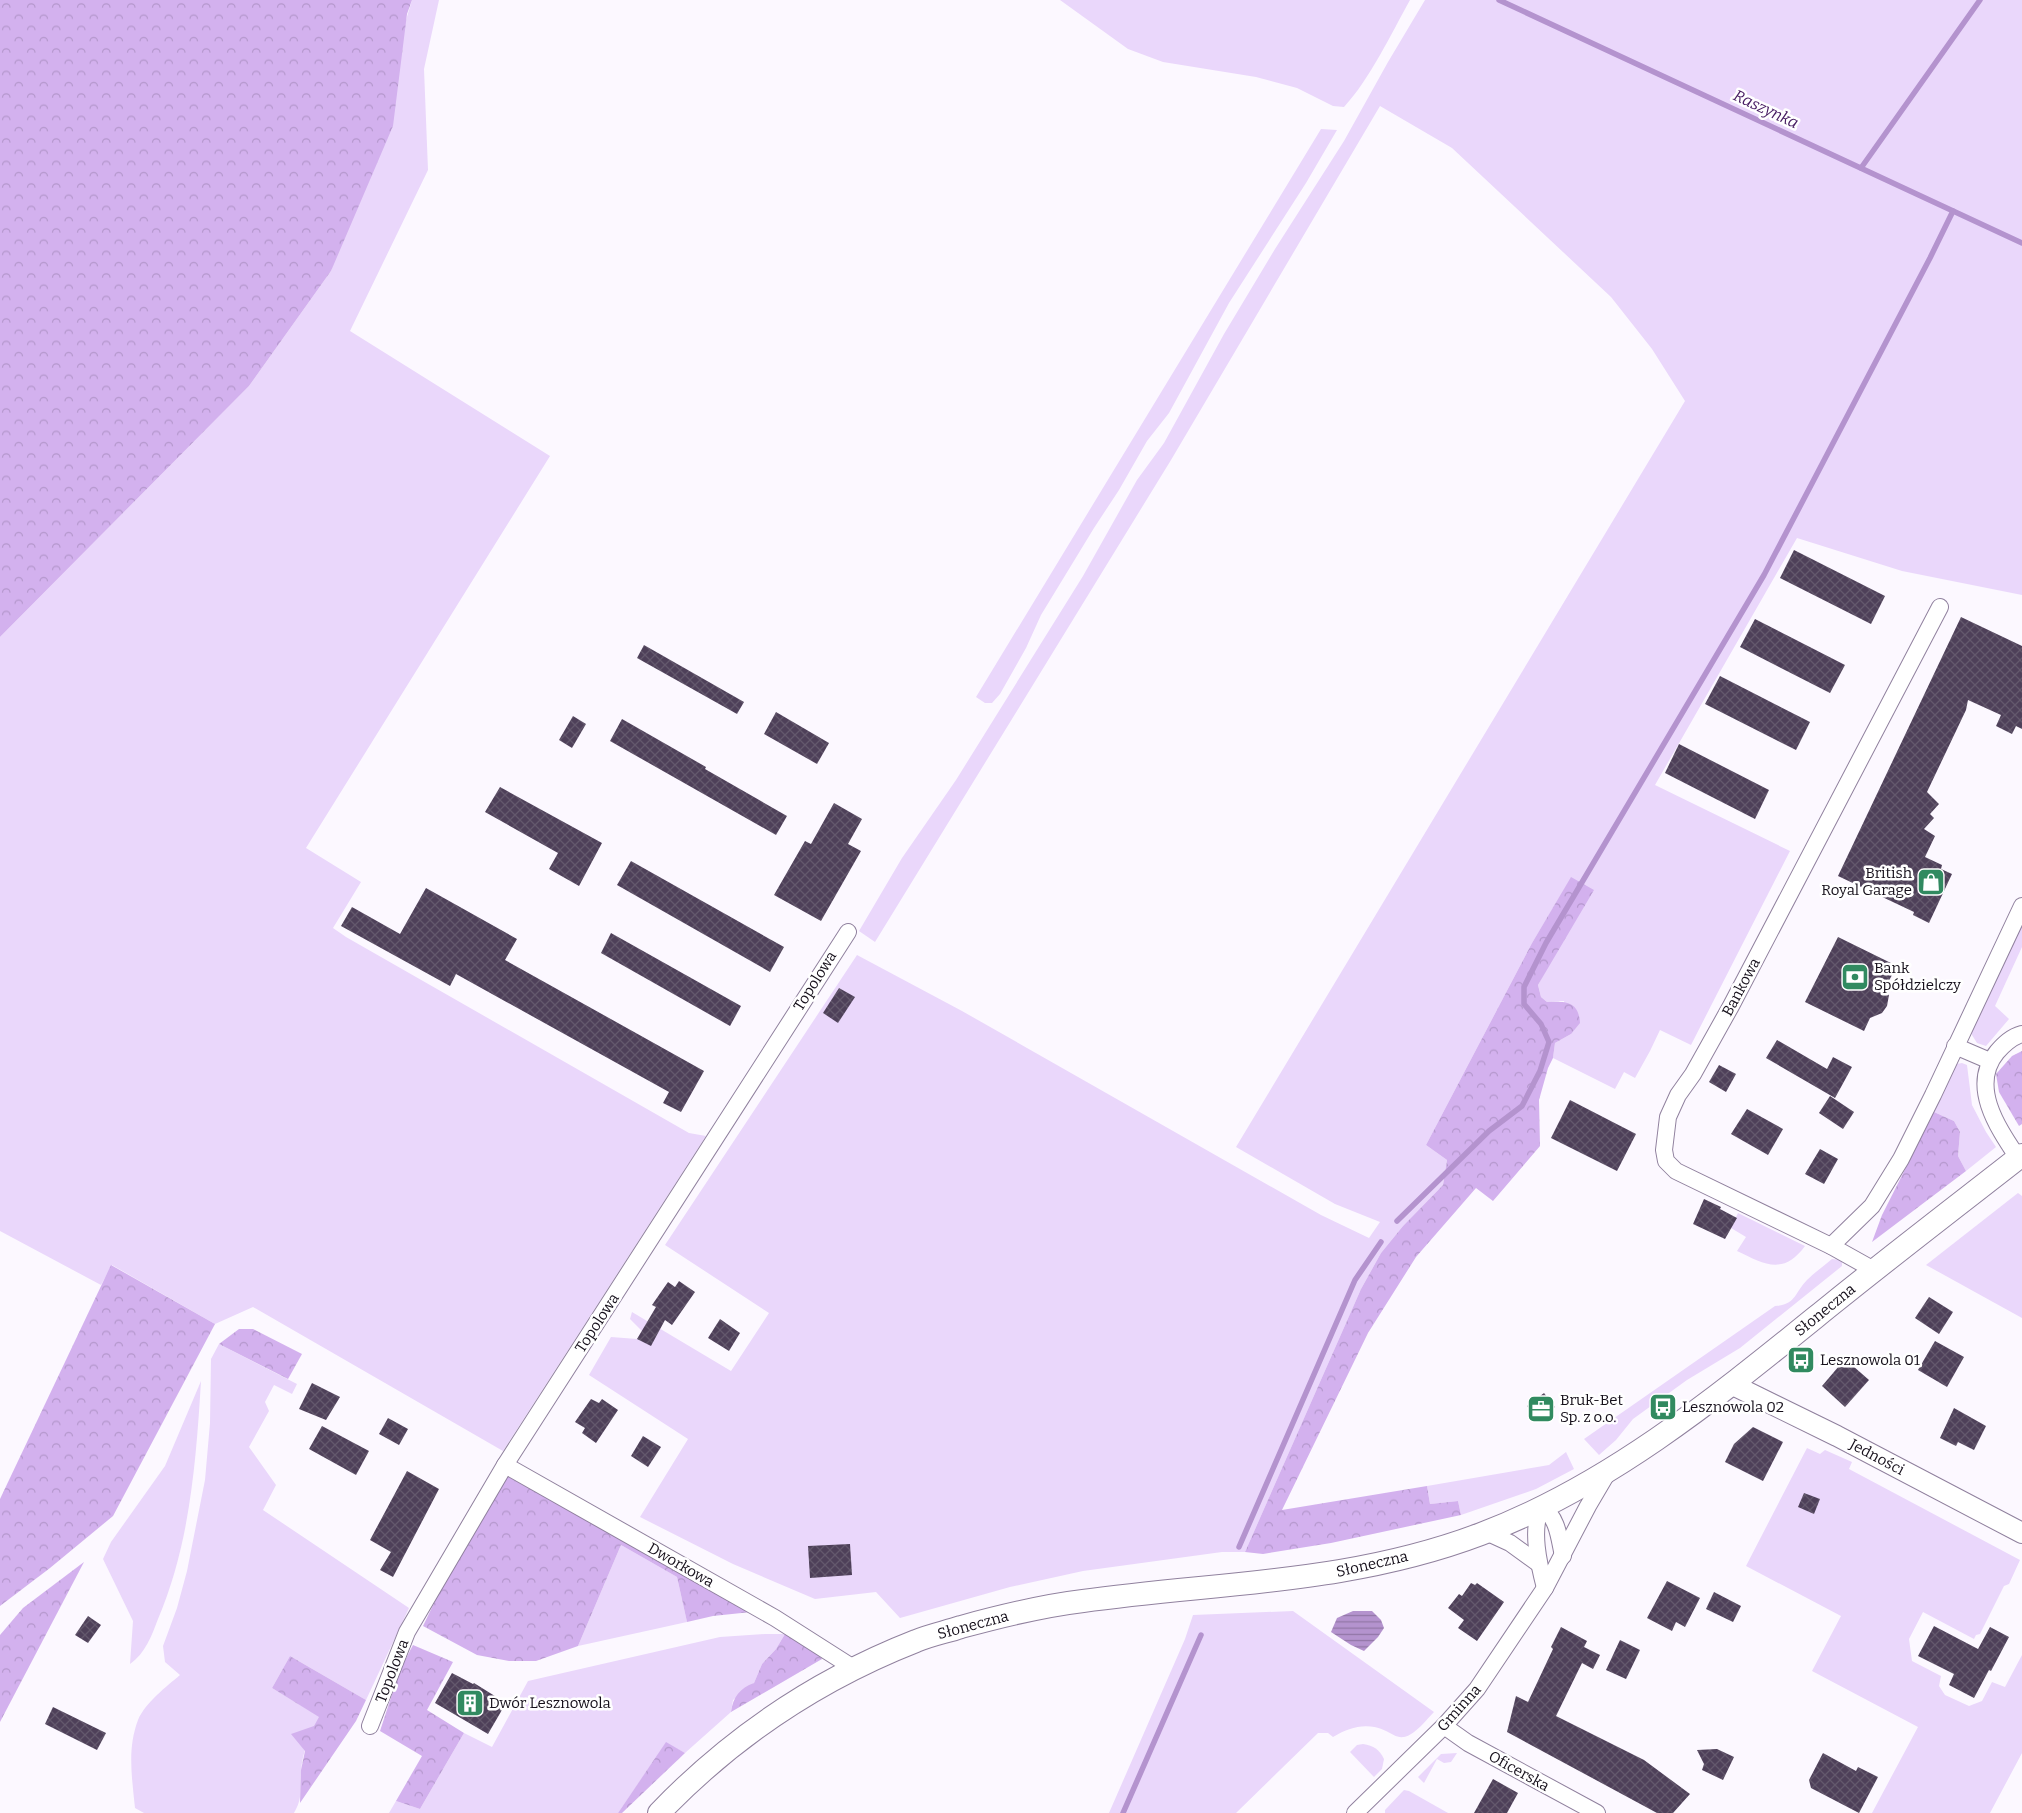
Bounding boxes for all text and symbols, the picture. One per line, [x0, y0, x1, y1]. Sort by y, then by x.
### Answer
water label: Raszynka [1731, 86, 1801, 132]
place label: British Royal Garage [1821, 864, 1913, 899]
shop icon: British Royal Garage [1916, 867, 1946, 897]
street label: Topolowa [790, 948, 840, 1014]
street label: Bankowa [1718, 955, 1764, 1019]
place label: Bank Spółdzielczy [1874, 959, 1961, 994]
bank icon: Bank Spółdzielczy [1840, 962, 1870, 992]
street label: Słoneczna [1791, 1280, 1859, 1340]
street label: Topolowa [571, 1290, 623, 1356]
bus stop icon: Lesznowola 01 [1786, 1345, 1816, 1375]
place label: Lesznowola 01 [1820, 1351, 1920, 1369]
place label: Bruk-Bet Sp. z o.o. [1560, 1391, 1624, 1426]
bus stop icon: Lesznowola 02 [1648, 1392, 1678, 1422]
office icon: Bruk-Bet Sp. z o.o. [1526, 1394, 1556, 1424]
place label: Lesznowola 02 [1682, 1398, 1784, 1416]
street label: Jedności [1846, 1435, 1908, 1479]
street label: Dworkowa [645, 1539, 717, 1591]
street label: Słoneczna [1334, 1547, 1410, 1581]
street label: Słoneczna [935, 1607, 1011, 1643]
street label: Topolowa [372, 1637, 412, 1705]
street label: Gminna [1433, 1681, 1485, 1735]
building icon: Dwór Lesznowola [455, 1688, 485, 1718]
place label: Dwór Lesznowola [489, 1694, 611, 1712]
street label: Oficerska [1486, 1747, 1552, 1795]

